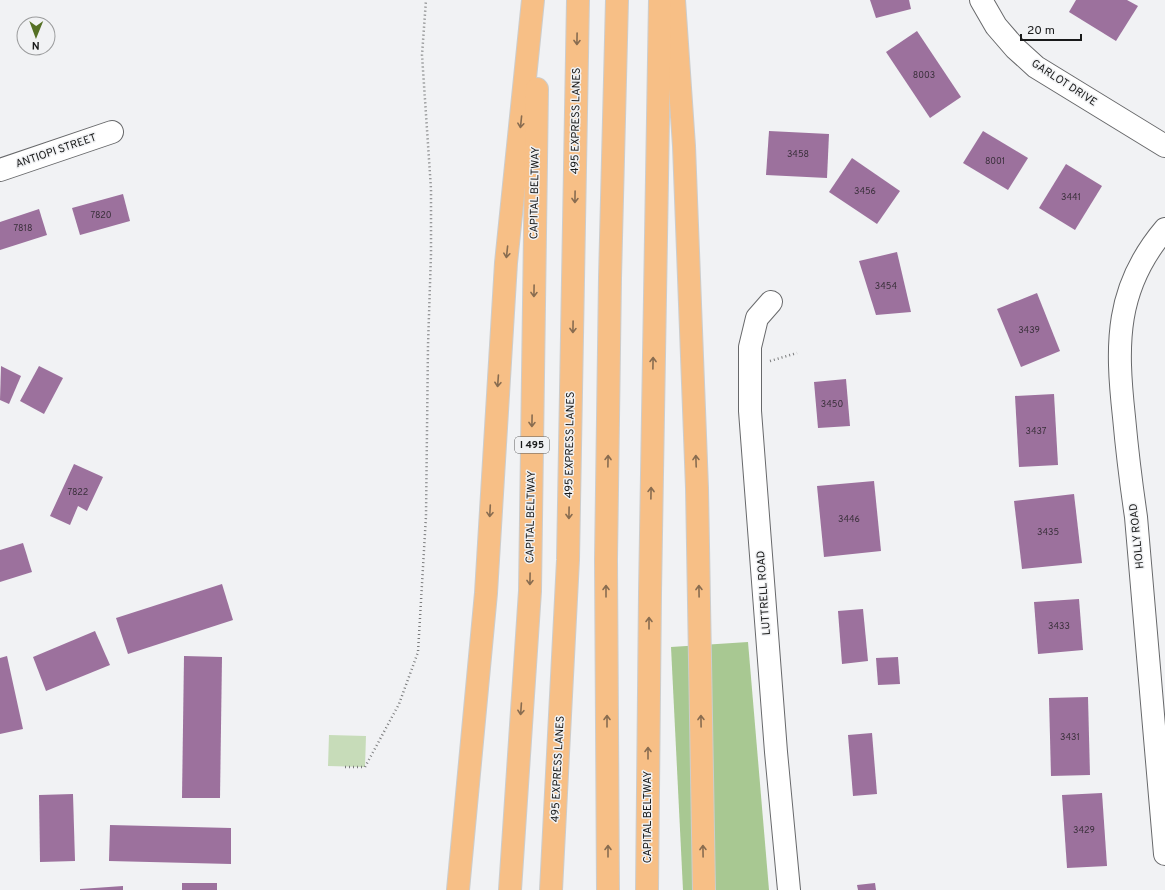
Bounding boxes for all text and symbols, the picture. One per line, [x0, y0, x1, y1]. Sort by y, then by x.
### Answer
north arrow [16, 16, 56, 56]
scale bar [1021, 16, 1081, 42]
text: 20 m [1027, 23, 1055, 39]
one-way arrow [574, 32, 581, 45]
text: N [32, 38, 40, 52]
street label: GARLOT DRIVE [1029, 57, 1099, 109]
street label: 495 EXPRESS LANES [568, 68, 584, 174]
house number: 8003 [913, 70, 935, 81]
one-way arrow [517, 115, 524, 128]
street label: ANTIOPI STREET [14, 131, 98, 171]
street label: CAPITAL BELTWAY [527, 147, 543, 239]
house number: 3458 [787, 149, 809, 160]
house number: 8001 [985, 156, 1005, 167]
house number: 3456 [854, 186, 876, 197]
one-way arrow [571, 190, 579, 203]
house number: 3441 [1061, 192, 1081, 203]
house number: 7820 [90, 210, 112, 221]
house number: 7818 [14, 223, 32, 234]
one-way arrow [503, 245, 511, 258]
house number: 3454 [875, 281, 898, 292]
one-way arrow [530, 284, 538, 297]
one-way arrow [569, 320, 577, 333]
house number: 3439 [1018, 325, 1040, 336]
one-way arrow [650, 357, 657, 370]
one-way arrow [495, 374, 502, 387]
street label: 495 EXPRESS LANES [562, 392, 578, 498]
house number: 3450 [821, 399, 843, 410]
one-way arrow [528, 414, 536, 427]
house number: 3437 [1025, 426, 1047, 437]
road number: I 495 [515, 437, 549, 453]
one-way arrow [604, 455, 611, 468]
one-way arrow [692, 455, 700, 468]
street label: CAPITAL BELTWAY [523, 471, 539, 563]
house number: 7822 [68, 487, 88, 498]
one-way arrow [647, 487, 655, 500]
street label: HOLLY ROAD [1127, 503, 1147, 569]
one-way arrow [487, 504, 494, 517]
one-way arrow [565, 506, 573, 519]
house number: 3446 [838, 514, 860, 525]
house number: 3435 [1037, 527, 1059, 538]
street label: LUTTRELL ROAD [754, 550, 774, 636]
one-way arrow [526, 572, 534, 585]
one-way arrow [602, 585, 610, 598]
one-way arrow [695, 585, 703, 598]
one-way arrow [645, 617, 653, 630]
house number: 3433 [1048, 621, 1070, 632]
one-way arrow [518, 702, 525, 715]
street label: 495 EXPRESS LANES [548, 715, 568, 823]
one-way arrow [603, 715, 611, 728]
one-way arrow [697, 715, 705, 728]
house number: 3431 [1060, 732, 1080, 743]
one-way arrow [644, 747, 652, 760]
street label: CAPITAL BELTWAY [641, 771, 655, 863]
house number: 3429 [1073, 825, 1095, 836]
one-way arrow [604, 845, 612, 858]
one-way arrow [699, 845, 707, 858]

